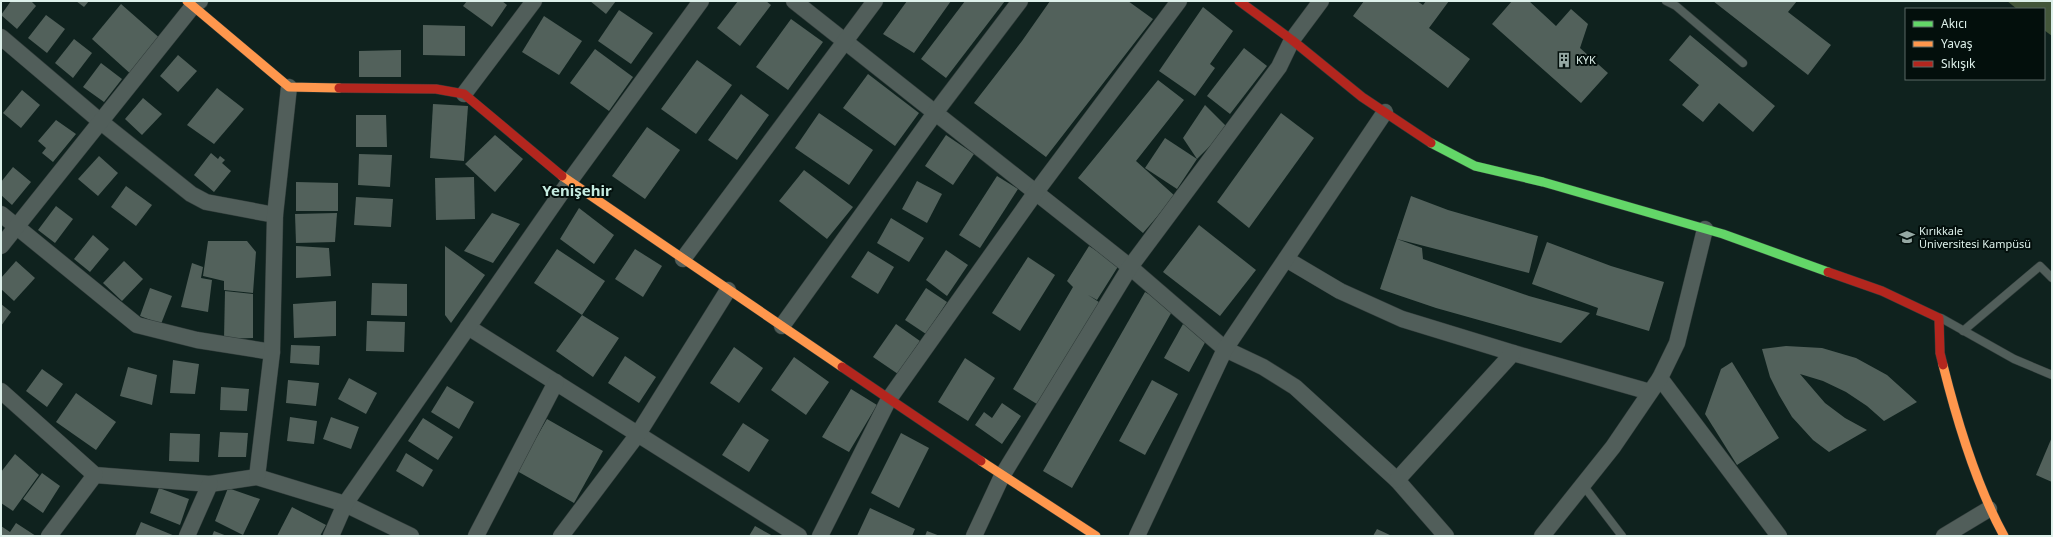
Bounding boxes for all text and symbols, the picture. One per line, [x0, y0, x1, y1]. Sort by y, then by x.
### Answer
legend [1905, 8, 2045, 80]
text: Akıcı [1941, 15, 1967, 32]
text: Yavaş [1941, 35, 1973, 52]
building icon: KYK [1555, 51, 1573, 69]
place label: KYK [1576, 52, 1596, 67]
text: Sıkışık [1941, 55, 1976, 72]
district label: Yenişehir [542, 180, 612, 200]
place label: Kırıkkale Üniversitesi Kampüsü [1919, 223, 2031, 251]
school or university icon: Kırıkkale Üniversitesi Kampüsü [1898, 228, 1916, 246]

